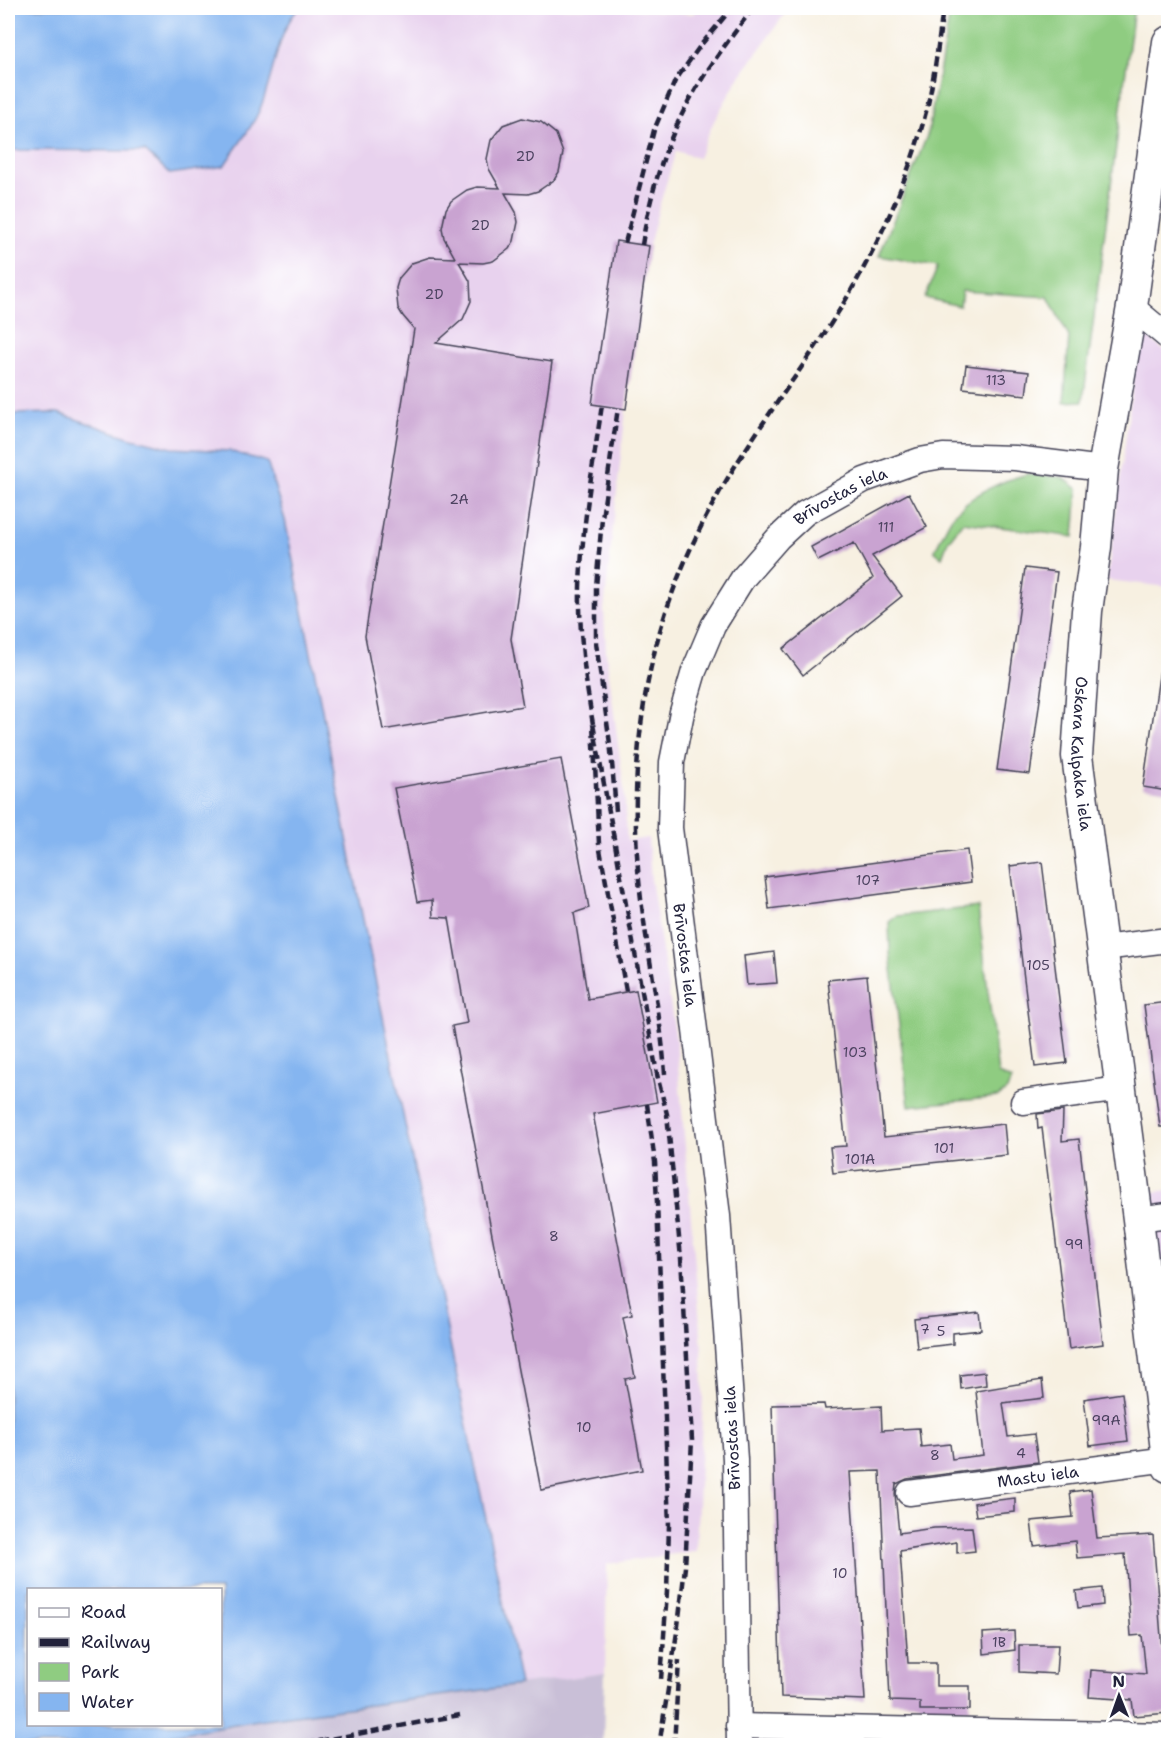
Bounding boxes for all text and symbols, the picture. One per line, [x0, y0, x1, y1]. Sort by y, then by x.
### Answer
house number: 2D [516, 147, 534, 165]
house number: 2D [471, 216, 489, 234]
house number: 2D [425, 285, 443, 303]
house number: 113 [986, 371, 1006, 389]
street label: Brīvostas iela [788, 462, 890, 529]
house number: 2A [449, 490, 469, 508]
house number: 111 [878, 518, 894, 536]
street label: Oskara Kalpaka iela [1067, 676, 1097, 832]
house number: 107 [856, 871, 880, 889]
street label: Brīvostas iela [668, 902, 702, 1008]
house number: 105 [1026, 956, 1050, 974]
house number: 103 [843, 1043, 867, 1061]
house number: 101 [934, 1139, 954, 1157]
house number: 101A [845, 1150, 875, 1168]
house number: 8 [549, 1227, 559, 1245]
house number: 99 [1064, 1235, 1084, 1253]
house number: 7 [920, 1320, 930, 1338]
house number: 5 [937, 1322, 945, 1340]
street label: Brīvostas iela [719, 1385, 745, 1491]
house number: 99A [1091, 1411, 1121, 1429]
house number: 10 [576, 1418, 592, 1436]
house number: 4 [1016, 1444, 1026, 1462]
house number: 8 [930, 1446, 940, 1464]
street label: Mastu iela [996, 1460, 1080, 1492]
house number: 10 [832, 1564, 848, 1582]
legend [27, 1588, 222, 1726]
text: Road [81, 1600, 126, 1624]
text: Railway [81, 1630, 151, 1654]
house number: 1B [992, 1633, 1006, 1651]
text: Park [81, 1660, 120, 1684]
north arrow [1089, 1666, 1149, 1726]
text: N [1112, 1671, 1125, 1692]
text: Water [81, 1690, 134, 1714]

